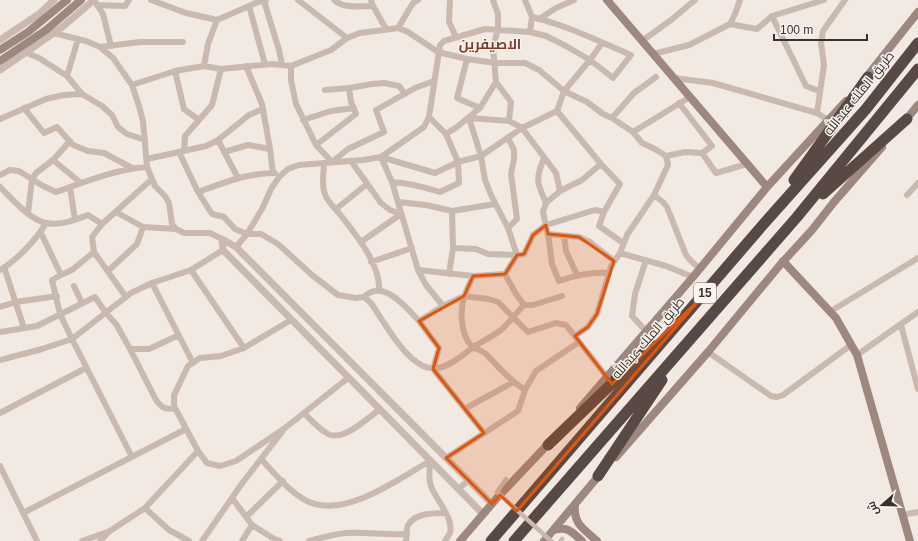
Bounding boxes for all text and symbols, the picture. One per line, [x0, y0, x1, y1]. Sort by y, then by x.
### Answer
scale bar [774, 16, 867, 42]
text: 100 m [780, 23, 813, 37]
district label: الاصيفرين [459, 36, 521, 53]
street label: طريق الملك عبدالله [820, 48, 897, 138]
road number: 15 [694, 283, 716, 303]
street label: طريق الملك عبدالله [608, 294, 687, 382]
north arrow [862, 485, 902, 525]
text: ش [865, 499, 882, 517]

